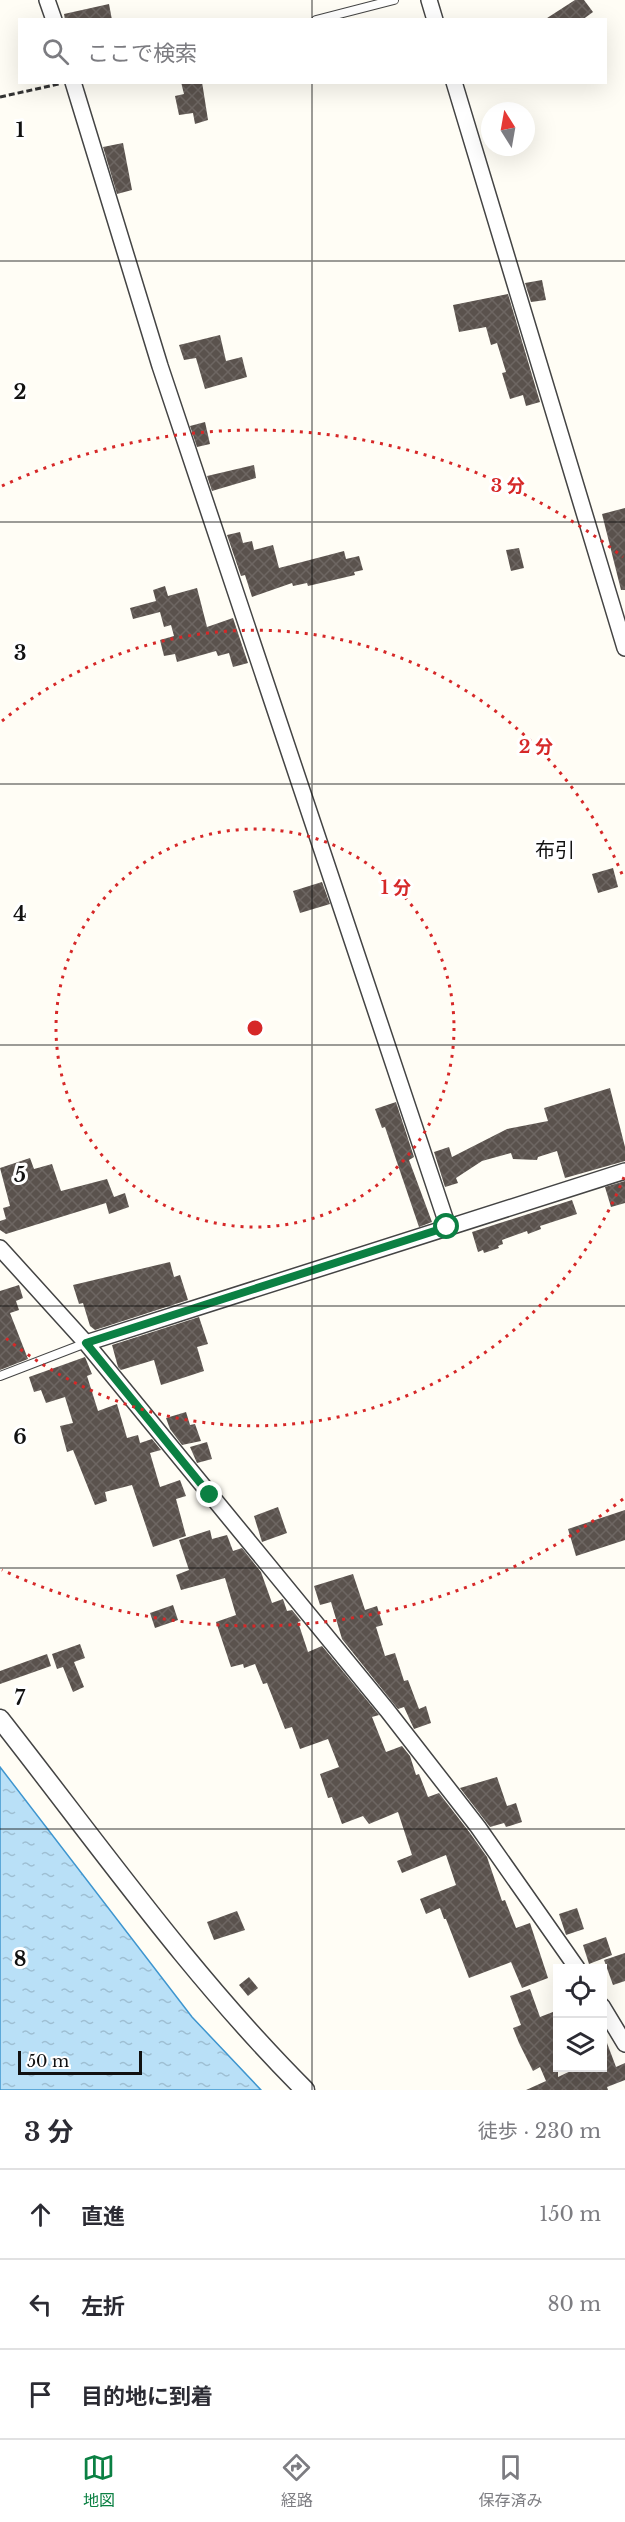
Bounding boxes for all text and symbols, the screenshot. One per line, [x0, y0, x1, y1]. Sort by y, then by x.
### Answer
search box [18, 18, 607, 84]
icon: search [39, 35, 72, 68]
text: ここで検索 [87, 40, 197, 67]
north arrow [481, 102, 535, 156]
text: 1 [16, 118, 25, 142]
text: 2 [13, 380, 27, 404]
text: 3 分 [491, 475, 525, 497]
text: 3 [14, 641, 26, 665]
text: 2 分 [519, 736, 553, 758]
district label: 布引 [535, 838, 575, 862]
text: 1 分 [381, 877, 411, 899]
text: 4 [13, 902, 27, 926]
centre of rings [245, 1018, 265, 1038]
text: 5 [14, 1163, 26, 1187]
route start [433, 1213, 459, 1239]
text: 6 [13, 1425, 27, 1449]
route end [196, 1481, 222, 1507]
text: 7 [15, 1686, 26, 1710]
text: 8 [14, 1947, 26, 1971]
map controls [553, 1964, 607, 2072]
button: locate [553, 1964, 607, 2018]
button: layers [553, 2018, 607, 2072]
scale bar [18, 2048, 142, 2076]
text: 50 m [27, 2051, 69, 2071]
text: 3 分 [24, 2116, 73, 2148]
text: 徒歩 · 230 m [478, 2119, 601, 2143]
icon: ahead [24, 2198, 57, 2231]
text: 150 m [539, 2202, 601, 2226]
text: 直進 [81, 2203, 125, 2230]
icon: left [24, 2288, 57, 2321]
text: 80 m [547, 2292, 601, 2316]
text: 左折 [81, 2293, 125, 2320]
icon: arrive [24, 2378, 57, 2411]
text: 目的地に到着 [81, 2383, 213, 2410]
tab: 地図 [82, 2451, 115, 2511]
tab: 経路 [280, 2451, 313, 2511]
tab: 保存済み [478, 2451, 542, 2511]

